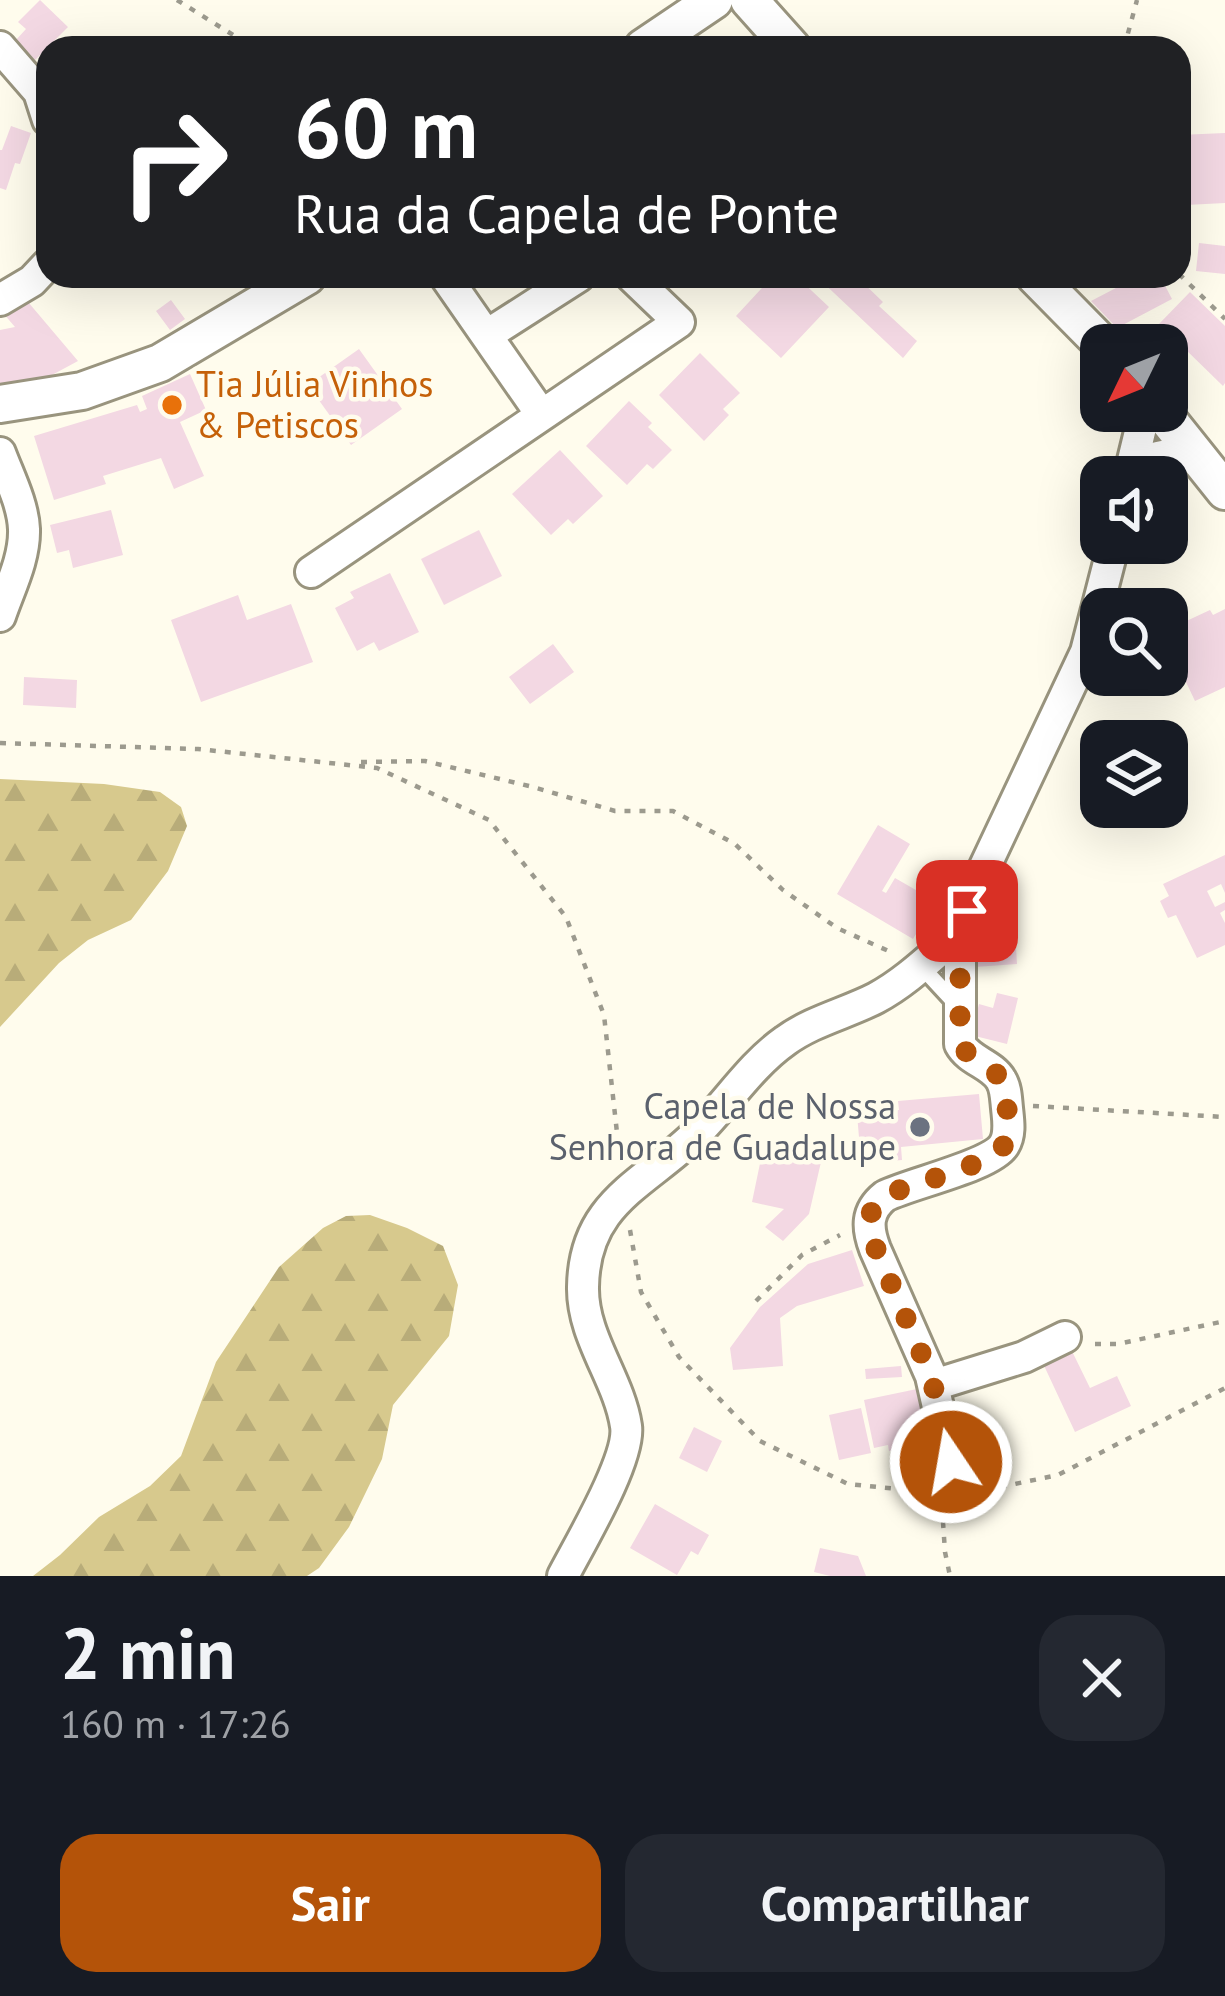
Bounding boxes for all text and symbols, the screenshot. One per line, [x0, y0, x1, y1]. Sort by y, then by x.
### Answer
text: 60 m [294, 72, 478, 181]
icon: right [96, 84, 252, 240]
text: Rua da Capela de Ponte [294, 178, 839, 248]
north arrow [1080, 324, 1188, 432]
map controls [1080, 324, 1188, 828]
place label: Tia Júlia Vinhos & Petiscos [196, 360, 433, 448]
marker: Tia Júlia Vinhos & Petiscos [159, 392, 185, 418]
button: sound [1080, 456, 1188, 564]
button: search [1080, 588, 1188, 696]
button: layers [1080, 720, 1188, 828]
pin [916, 860, 1018, 962]
icon: arrive [934, 878, 1000, 944]
place label: Capela de Nossa Senhora de Guadalupe [549, 1082, 896, 1170]
marker: Capela de Nossa Senhora de Guadalupe [907, 1114, 933, 1140]
position arrow [888, 1399, 1014, 1525]
text: 2 min [60, 1606, 236, 1699]
button: close [1039, 1615, 1165, 1741]
text: 160 m · 17:26 [60, 1698, 291, 1749]
button: Sair [60, 1834, 601, 1972]
button: Compartilhar [625, 1834, 1165, 1972]

